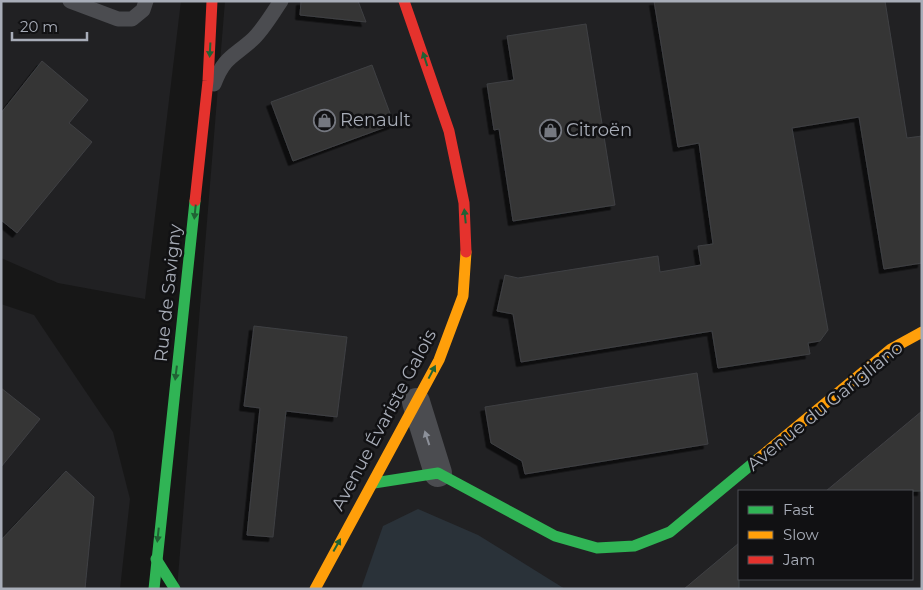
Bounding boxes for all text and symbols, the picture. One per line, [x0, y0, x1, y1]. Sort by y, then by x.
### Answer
scale bar [12, 10, 88, 42]
text: 20 m [20, 17, 58, 36]
one-way arrow [205, 42, 213, 58]
one-way arrow [421, 51, 429, 66]
shop icon: Renault [312, 108, 336, 132]
place label: Renault [340, 109, 411, 131]
shop icon: Citroën [538, 118, 562, 142]
place label: Citroën [566, 119, 632, 141]
one-way arrow [190, 204, 198, 220]
one-way arrow [461, 208, 469, 224]
street label: Rue de Savigny [150, 223, 186, 363]
street label: Avenue Évariste Galois [327, 325, 441, 514]
street label: Avenue du Garigliano [743, 336, 907, 476]
one-way arrow [172, 365, 180, 381]
one-way arrow [428, 365, 436, 380]
one-way arrow [422, 430, 430, 445]
legend [738, 490, 913, 580]
text: Fast [783, 500, 814, 519]
text: Slow [783, 525, 819, 544]
one-way arrow [154, 527, 162, 543]
one-way arrow [333, 538, 341, 553]
text: Jam [782, 550, 815, 569]

